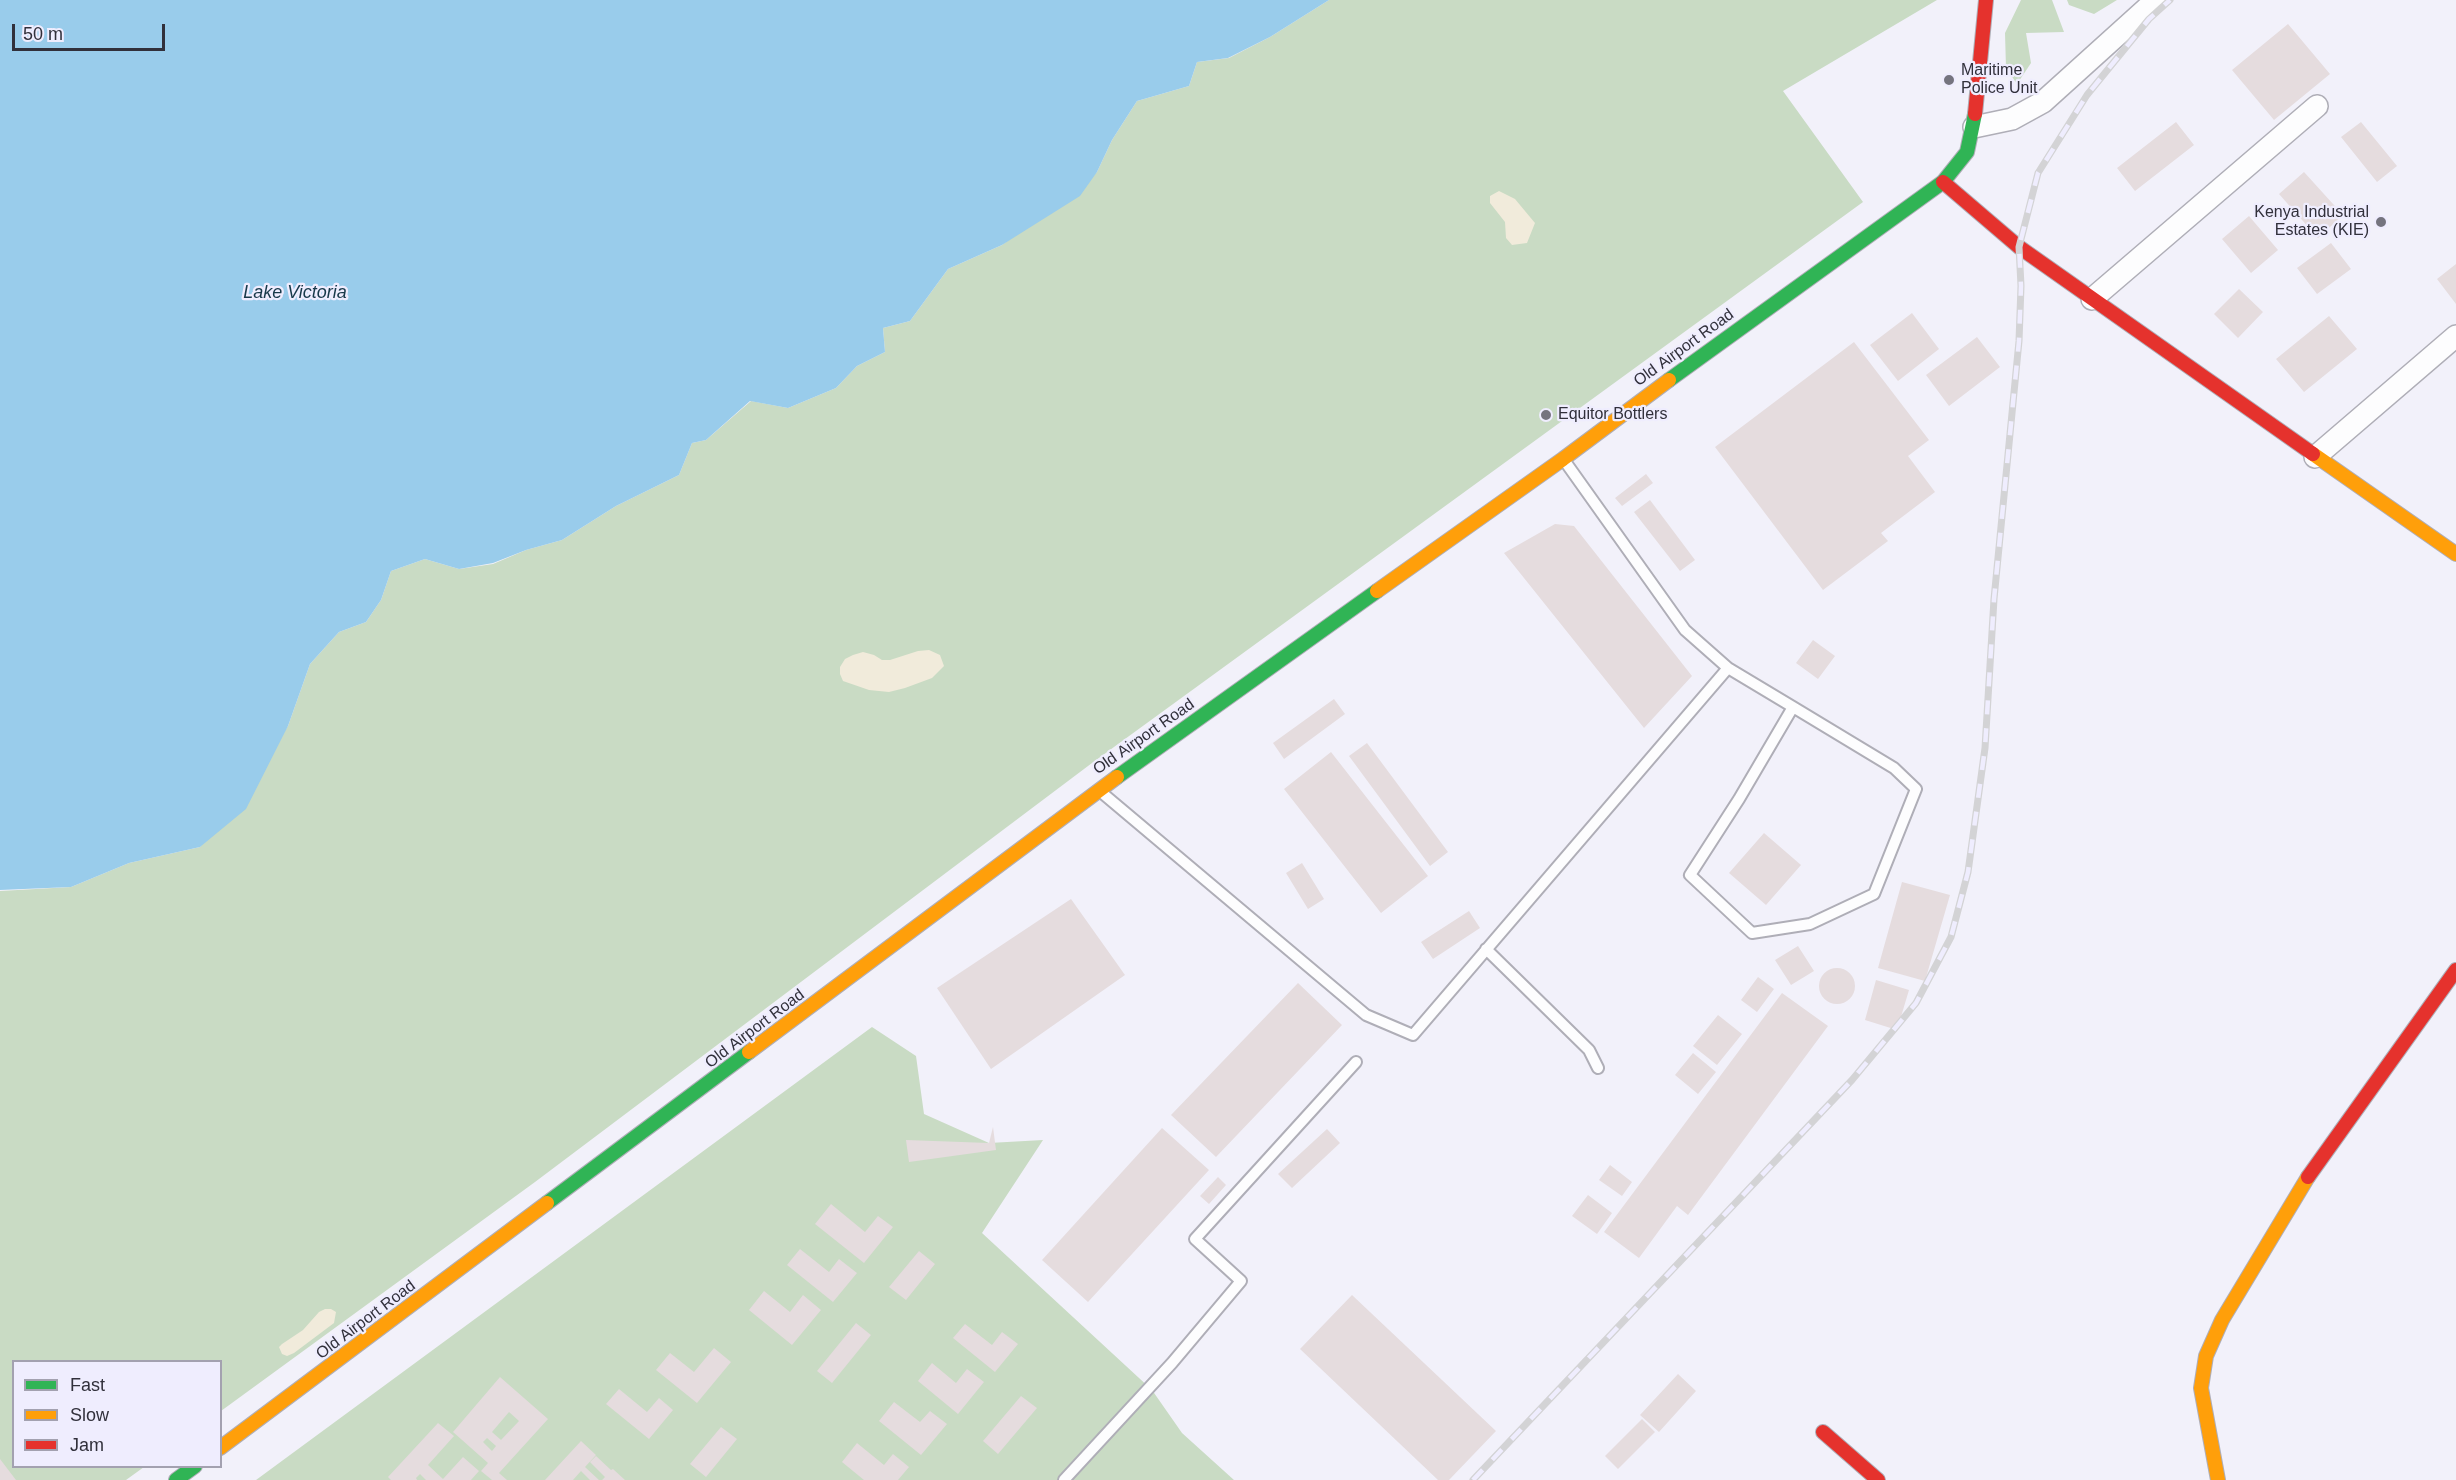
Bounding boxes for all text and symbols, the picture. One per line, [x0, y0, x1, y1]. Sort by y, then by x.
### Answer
scale bar [15, 12, 168, 50]
text: 50 m [23, 24, 63, 44]
place label: Maritime Police Unit [1961, 61, 2037, 99]
marker: Maritime Police Unit [1942, 73, 1956, 87]
place label: Kenya Industrial Estates (KIE) [2254, 203, 2369, 241]
marker: Kenya Industrial Estates (KIE) [2374, 215, 2388, 229]
water label: Lake Victoria [243, 282, 347, 304]
street label: Old Airport Road [1630, 305, 1738, 391]
place label: Equitor Bottlers [1558, 405, 1667, 425]
marker: Equitor Bottlers [1539, 408, 1553, 422]
street label: Old Airport Road [1090, 695, 1198, 779]
street label: Old Airport Road [702, 985, 808, 1073]
street label: Old Airport Road [313, 1276, 419, 1364]
legend [12, 1360, 222, 1468]
text: Fast [70, 1375, 105, 1395]
text: Slow [70, 1405, 109, 1425]
text: Jam [70, 1435, 104, 1455]

